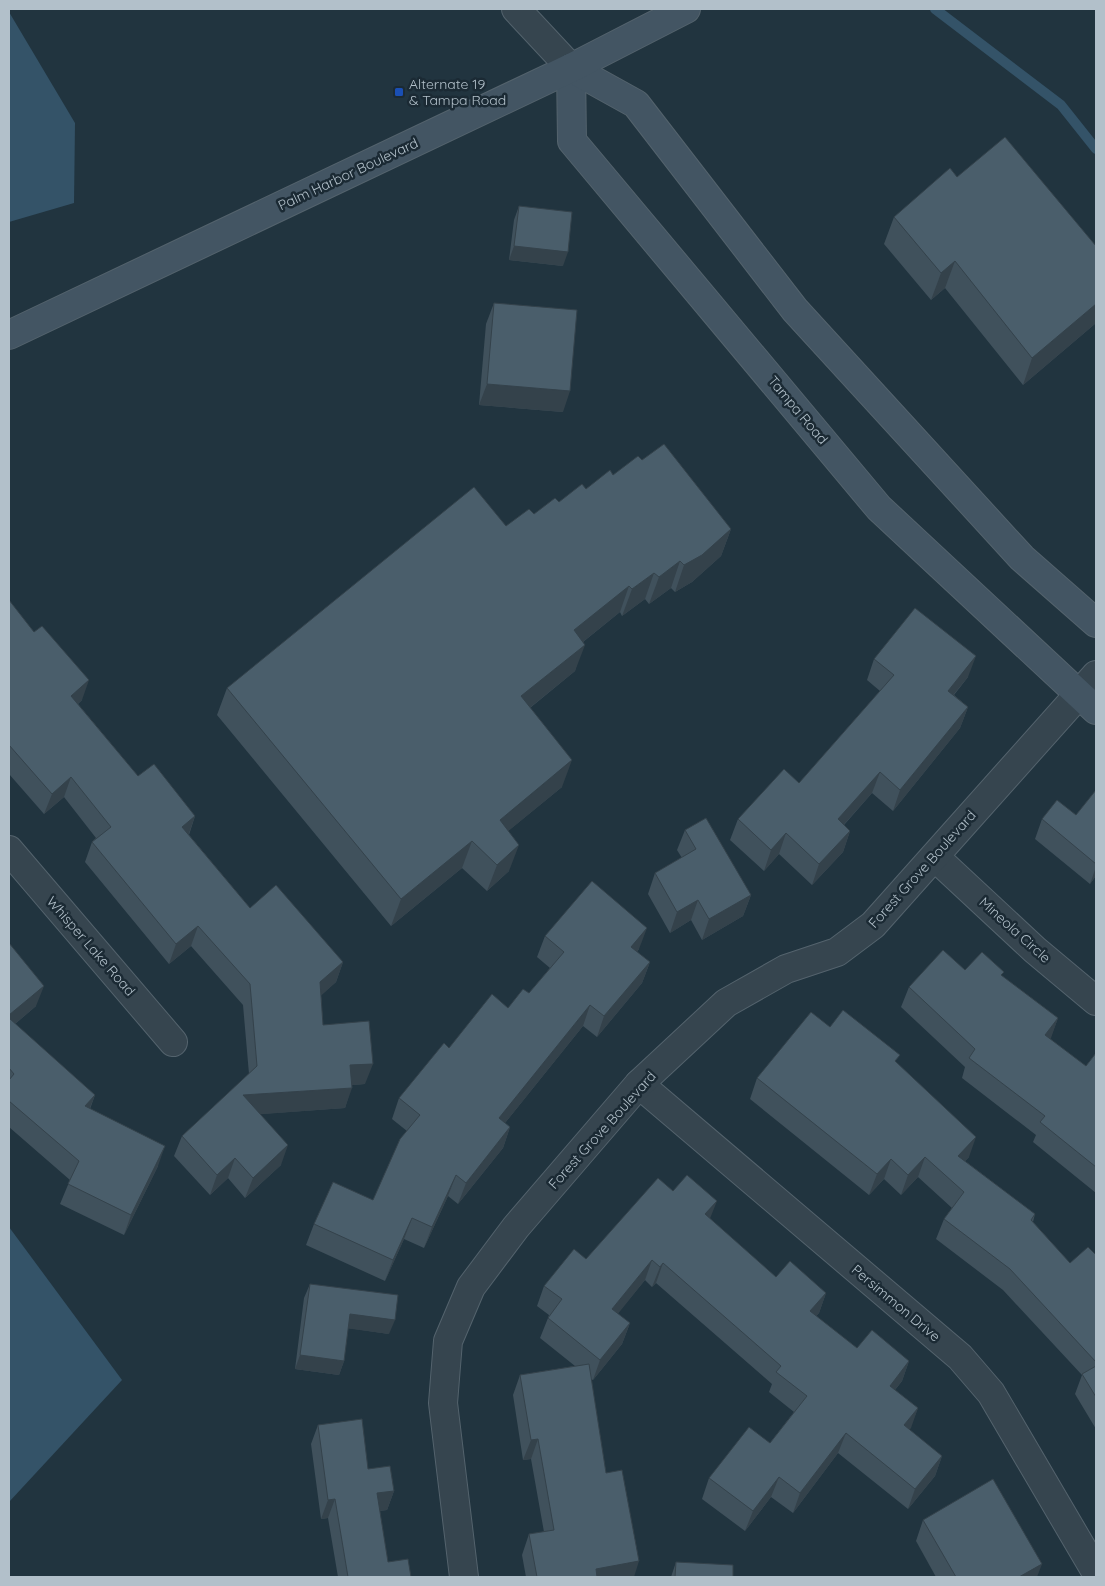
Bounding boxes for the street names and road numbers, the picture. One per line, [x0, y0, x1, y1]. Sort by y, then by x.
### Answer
street label: Palm Harbor Boulevard [275, 134, 421, 214]
street label: Tampa Road [764, 372, 832, 448]
street label: Forest Grove Boulevard [864, 806, 980, 932]
street label: Whisper Lake Road [43, 892, 139, 1000]
street label: Mineola Circle [976, 893, 1055, 967]
street label: Forest Grove Boulevard [544, 1067, 660, 1193]
street label: Persimmon Drive [848, 1261, 944, 1346]

